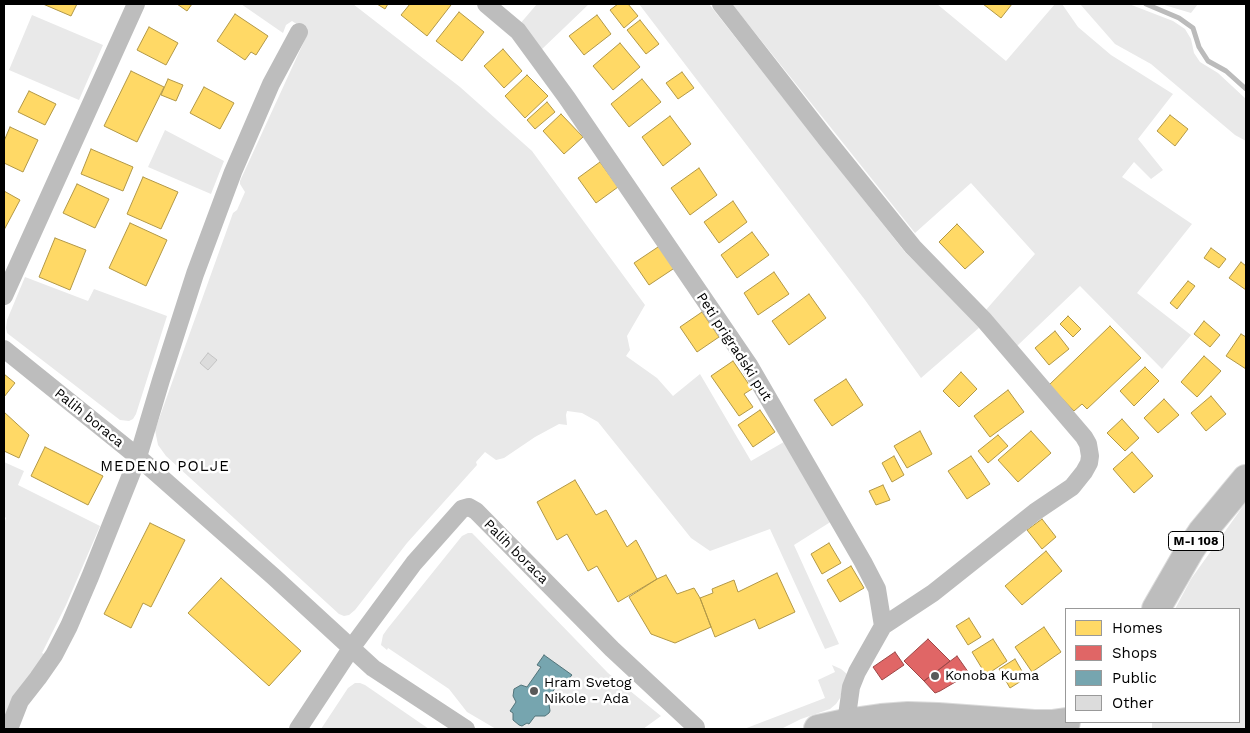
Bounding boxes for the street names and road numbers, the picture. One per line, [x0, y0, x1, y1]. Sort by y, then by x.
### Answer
street label: Peti prigradski put [693, 290, 775, 404]
street label: Palih boraca [51, 385, 127, 451]
street label: Palih boraca [480, 516, 552, 588]
road number: M-I 108 [1168, 532, 1224, 550]

